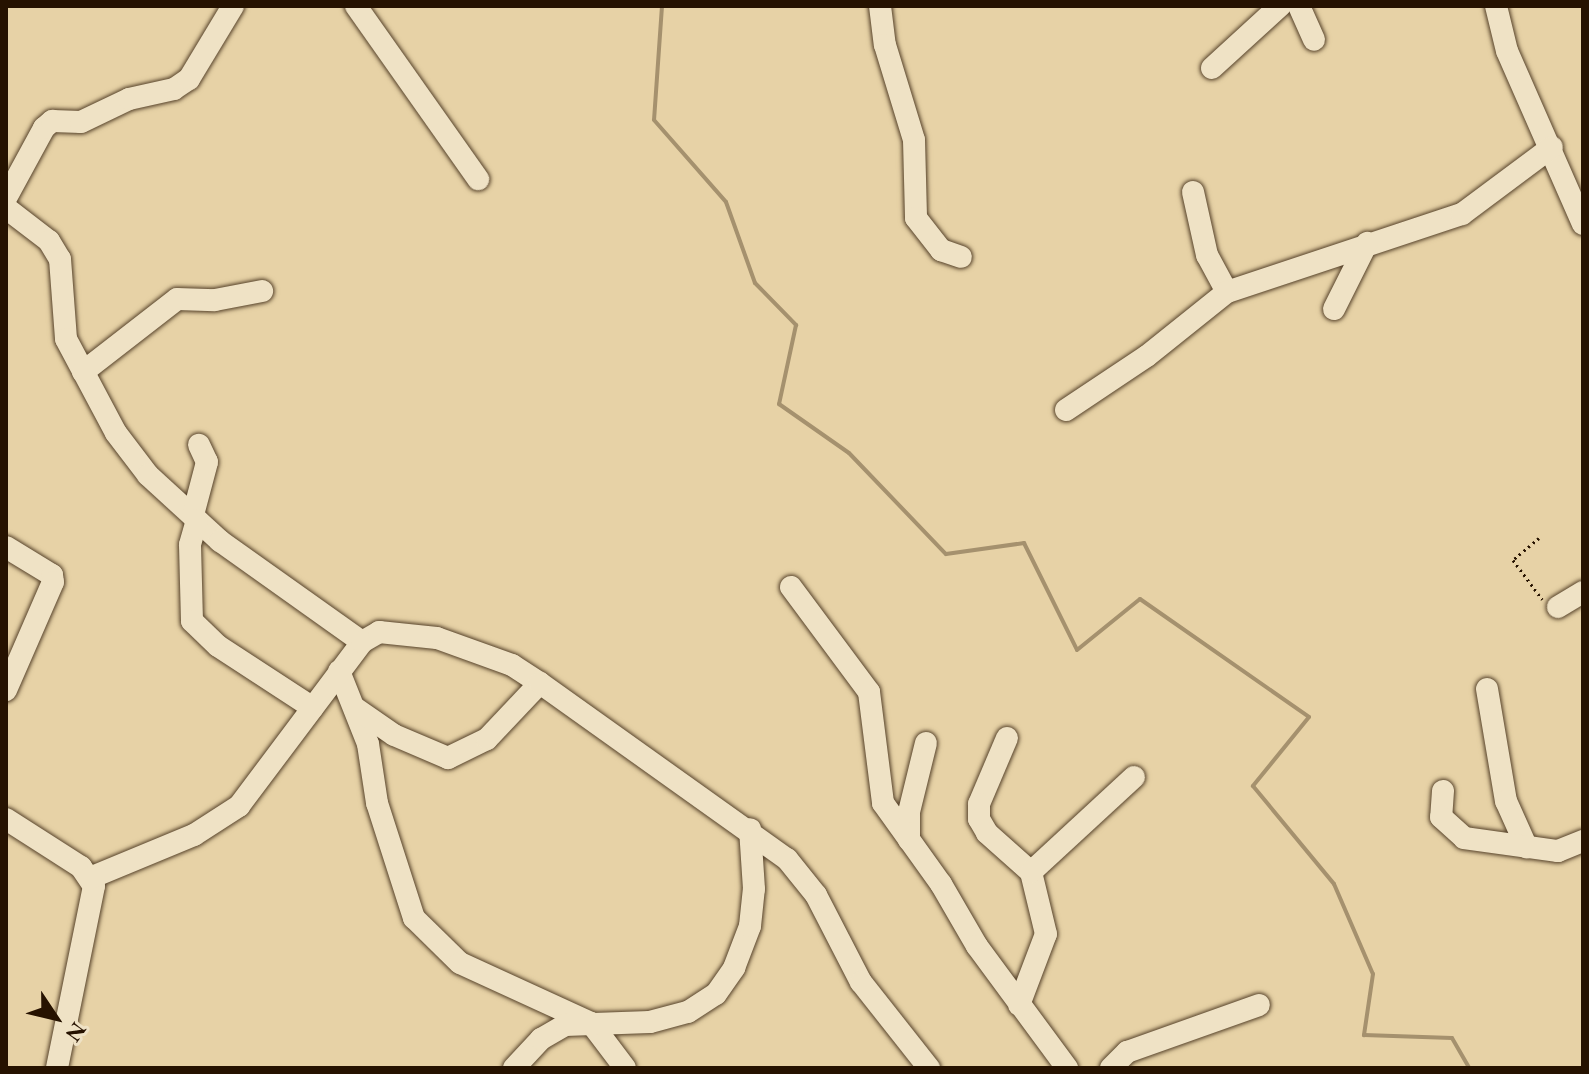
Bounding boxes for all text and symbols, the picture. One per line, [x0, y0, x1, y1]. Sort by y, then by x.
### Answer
north arrow [16, 978, 96, 1058]
text: N [59, 1016, 93, 1048]

